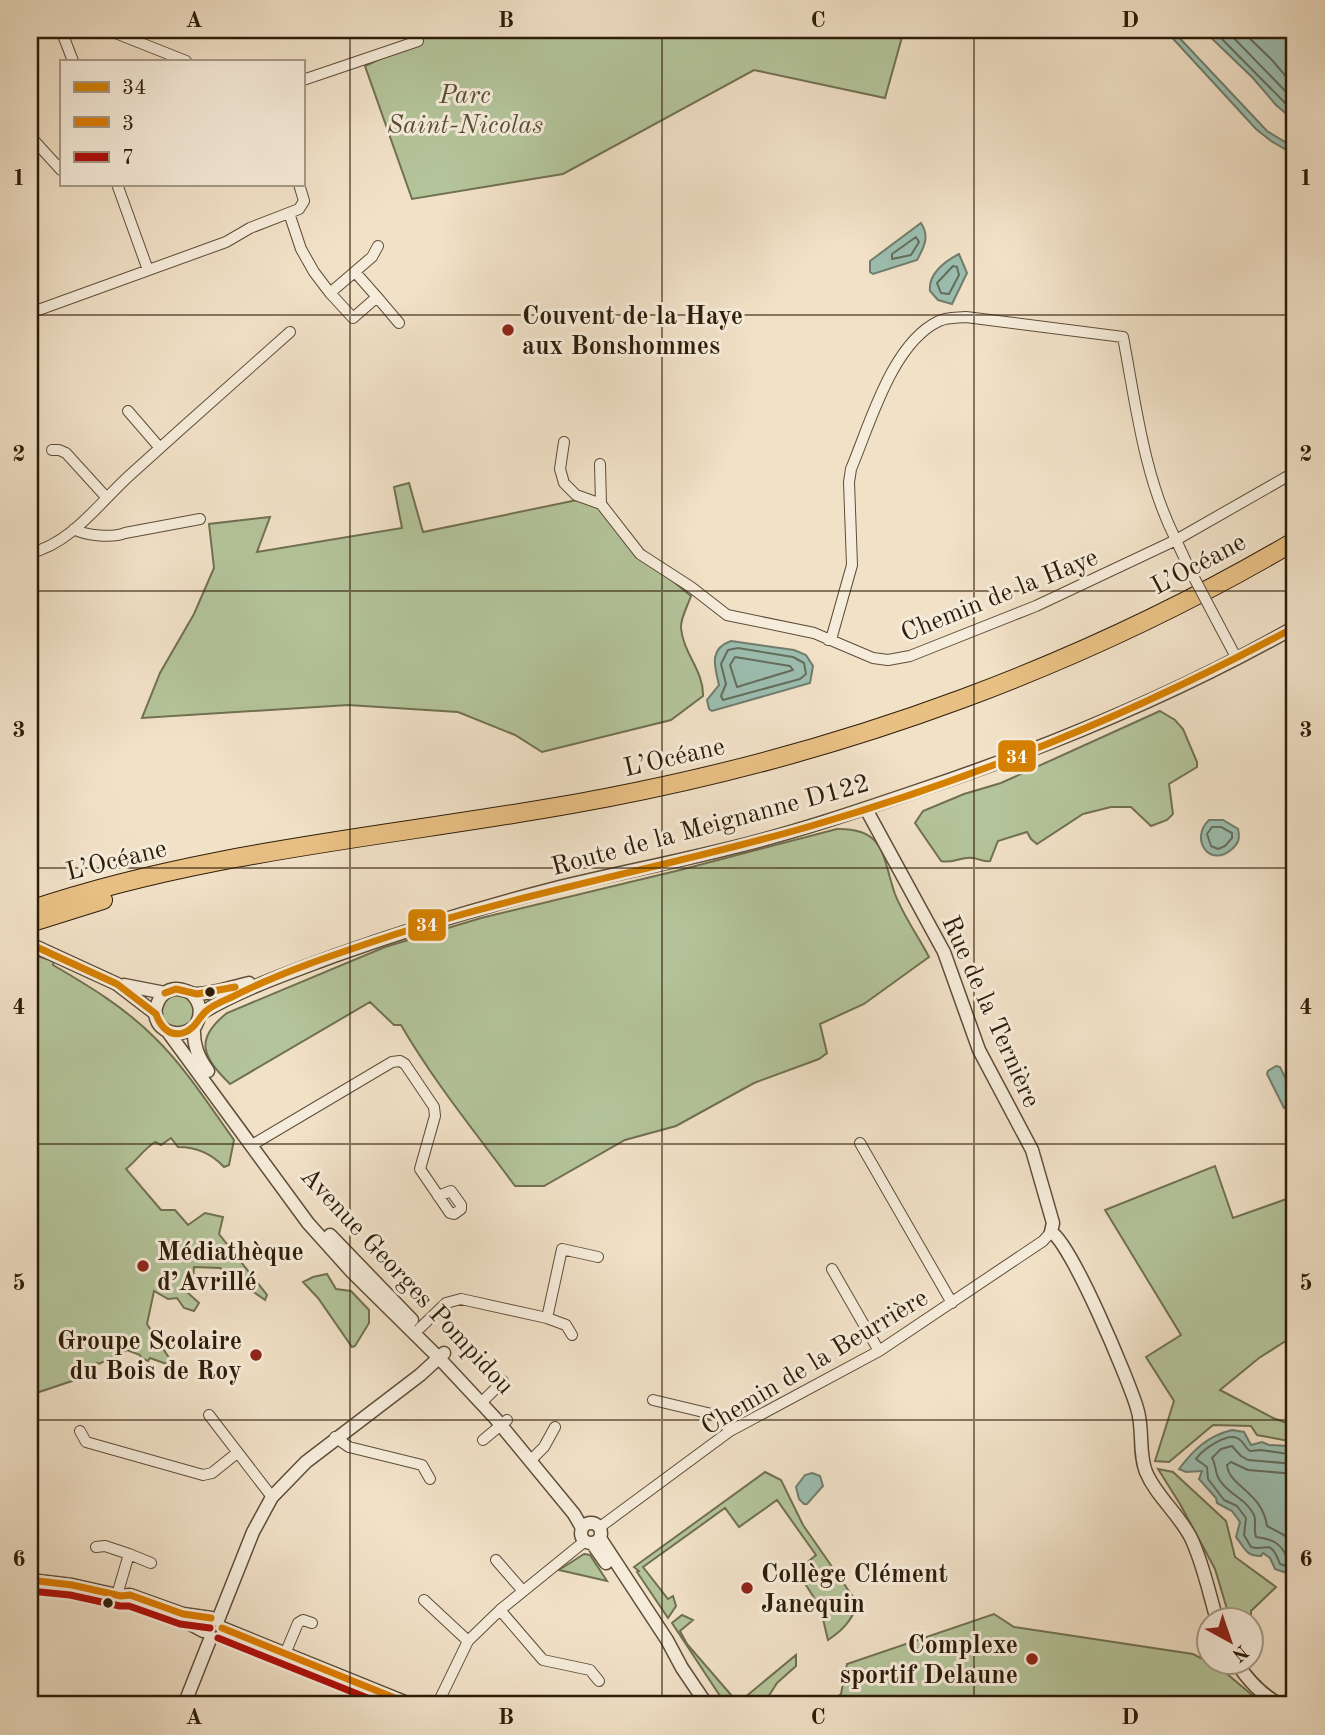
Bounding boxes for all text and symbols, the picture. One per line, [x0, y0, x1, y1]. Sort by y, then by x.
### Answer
text: A [185, 9, 203, 32]
text: B [498, 9, 514, 32]
text: C [810, 9, 826, 32]
text: D [1121, 9, 1139, 32]
legend [60, 60, 304, 186]
text: 34 [122, 78, 146, 99]
park label: Parc Saint-Nicolas [387, 83, 543, 139]
text: 3 [122, 114, 134, 135]
text: 7 [122, 148, 134, 169]
text: 1 [12, 167, 26, 190]
text: 1 [1299, 167, 1313, 190]
place label: Couvent de la Haye aux Bonshommes [522, 304, 743, 360]
marker: Couvent de la Haye aux Bonshommes [500, 322, 516, 338]
text: 2 [12, 443, 26, 466]
text: 2 [1299, 443, 1313, 466]
street label: L’Océane [1147, 529, 1251, 600]
street label: Chemin de la Haye [898, 544, 1102, 647]
text: 3 [12, 719, 26, 742]
text: 3 [1299, 719, 1313, 742]
street label: L’Océane [621, 734, 728, 782]
line badge: 34 [997, 739, 1037, 773]
text: 34 [1006, 749, 1028, 768]
street label: Route de la Meignanne D122 [549, 771, 872, 881]
street label: L’Océane [63, 836, 170, 886]
line badge: 34 [407, 908, 447, 942]
street label: Rue de la Ternière [936, 912, 1044, 1112]
text: 34 [416, 917, 438, 936]
unlabelled marker [203, 985, 217, 999]
text: 4 [12, 996, 26, 1019]
text: 4 [1299, 996, 1313, 1019]
street label: Avenue Georges Pompidou [295, 1163, 518, 1400]
place label: Médiathèque d’Avrillé [157, 1240, 304, 1296]
marker: Médiathèque d’Avrillé [135, 1258, 151, 1274]
text: 5 [12, 1272, 26, 1295]
text: 5 [1299, 1272, 1313, 1295]
street label: Chemin de la Beurrière [697, 1285, 933, 1441]
place label: Groupe Scolaire du Bois de Roy [57, 1329, 242, 1385]
marker: Groupe Scolaire du Bois de Roy [248, 1347, 264, 1363]
text: 6 [12, 1548, 26, 1571]
text: 6 [1299, 1548, 1313, 1571]
place label: Collège Clément Janequin [761, 1562, 948, 1618]
marker: Collège Clément Janequin [739, 1580, 755, 1596]
unlabelled marker [101, 1596, 115, 1610]
north arrow [1196, 1606, 1266, 1676]
place label: Complexe sportif Delaune [840, 1633, 1018, 1689]
text: N [1227, 1640, 1251, 1664]
marker: Complexe sportif Delaune [1024, 1651, 1040, 1667]
text: A [185, 1706, 203, 1729]
text: B [498, 1706, 514, 1729]
text: C [810, 1706, 826, 1729]
text: D [1121, 1706, 1139, 1729]

